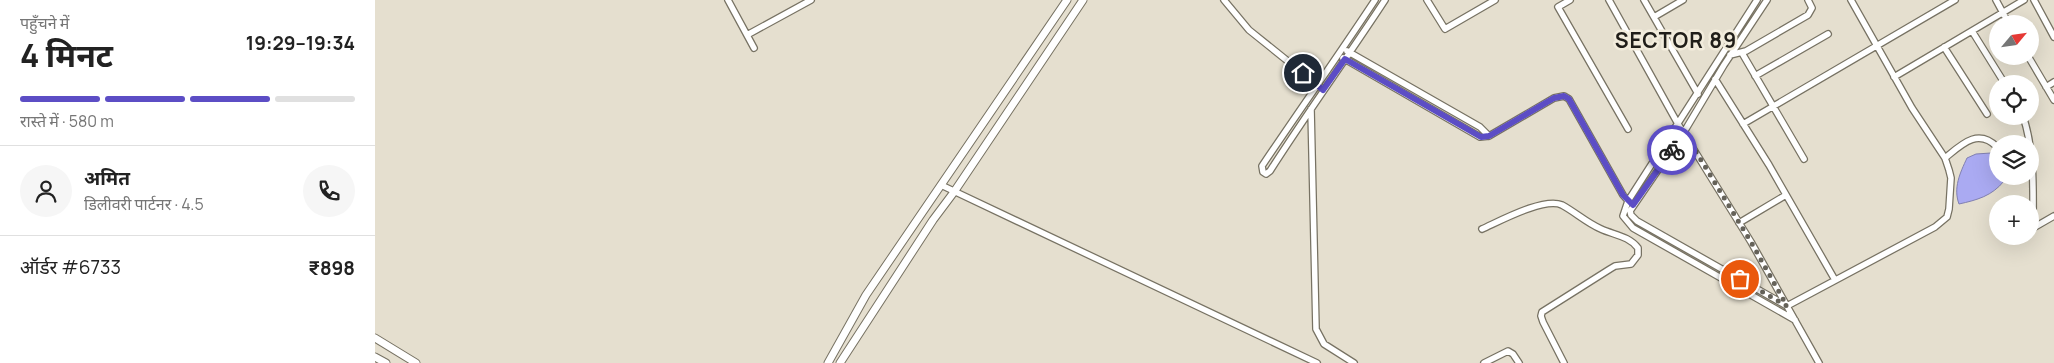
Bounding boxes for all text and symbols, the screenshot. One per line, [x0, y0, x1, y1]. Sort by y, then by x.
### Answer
text: पहुँचने में [20, 12, 69, 34]
north arrow [1989, 15, 2039, 65]
map controls [1989, 15, 2039, 245]
district label: SECTOR 89 [1615, 26, 1737, 54]
text: 19:29–19:34 [246, 30, 355, 56]
text: 4 मिनट [20, 33, 113, 77]
pin [1282, 52, 1324, 94]
icon: home [1289, 59, 1317, 87]
button: locate [1989, 75, 2039, 125]
text: रास्ते में · 580 m [20, 110, 114, 132]
courier [1647, 125, 1697, 175]
button: layers [1989, 135, 2039, 185]
icon: bike [1658, 136, 1686, 164]
button: person [20, 165, 72, 217]
text: अमित [84, 165, 130, 191]
button: phone [303, 165, 355, 217]
text: डिलीवरी पार्टनर · 4.5 [84, 193, 204, 215]
button: + [1989, 195, 2039, 245]
text: ऑर्डर #6733 [20, 254, 121, 280]
text: ₹898 [308, 255, 355, 281]
pin [1719, 258, 1761, 300]
icon: bag [1726, 265, 1754, 293]

